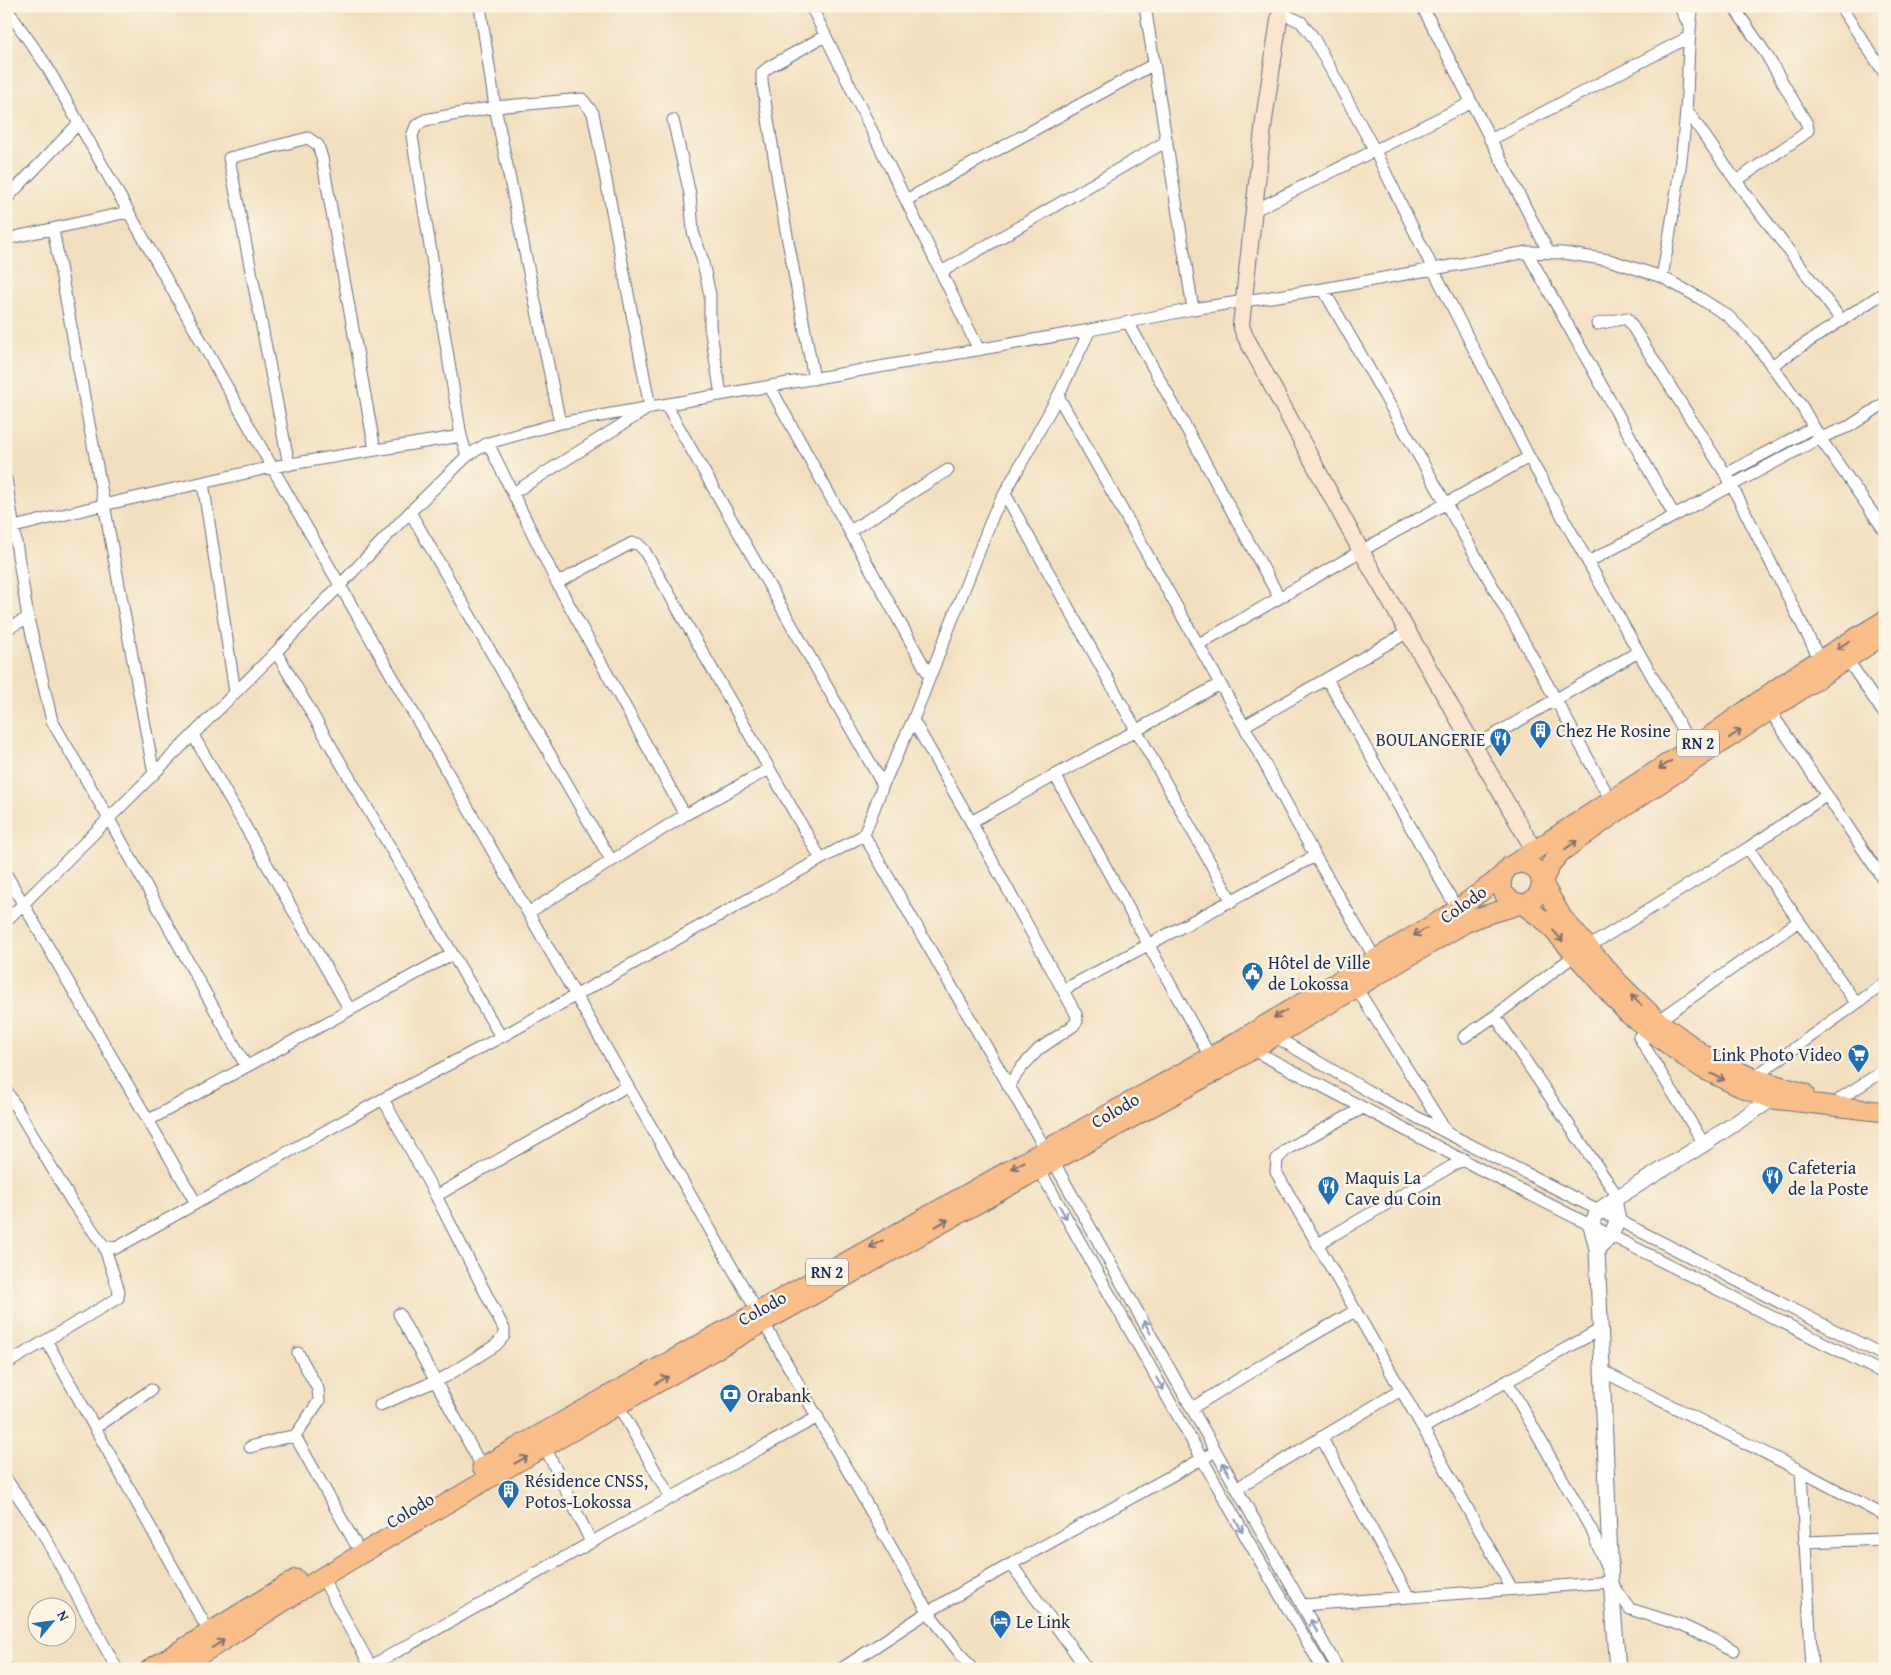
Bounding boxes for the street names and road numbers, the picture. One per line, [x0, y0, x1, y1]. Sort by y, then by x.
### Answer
road number: RN 2 [1677, 730, 1719, 756]
street label: Colodo [1434, 878, 1492, 930]
street label: Colodo [1086, 1085, 1144, 1135]
road number: RN 2 [806, 1258, 848, 1286]
street label: Colodo [733, 1284, 791, 1332]
street label: Colodo [381, 1485, 439, 1535]

